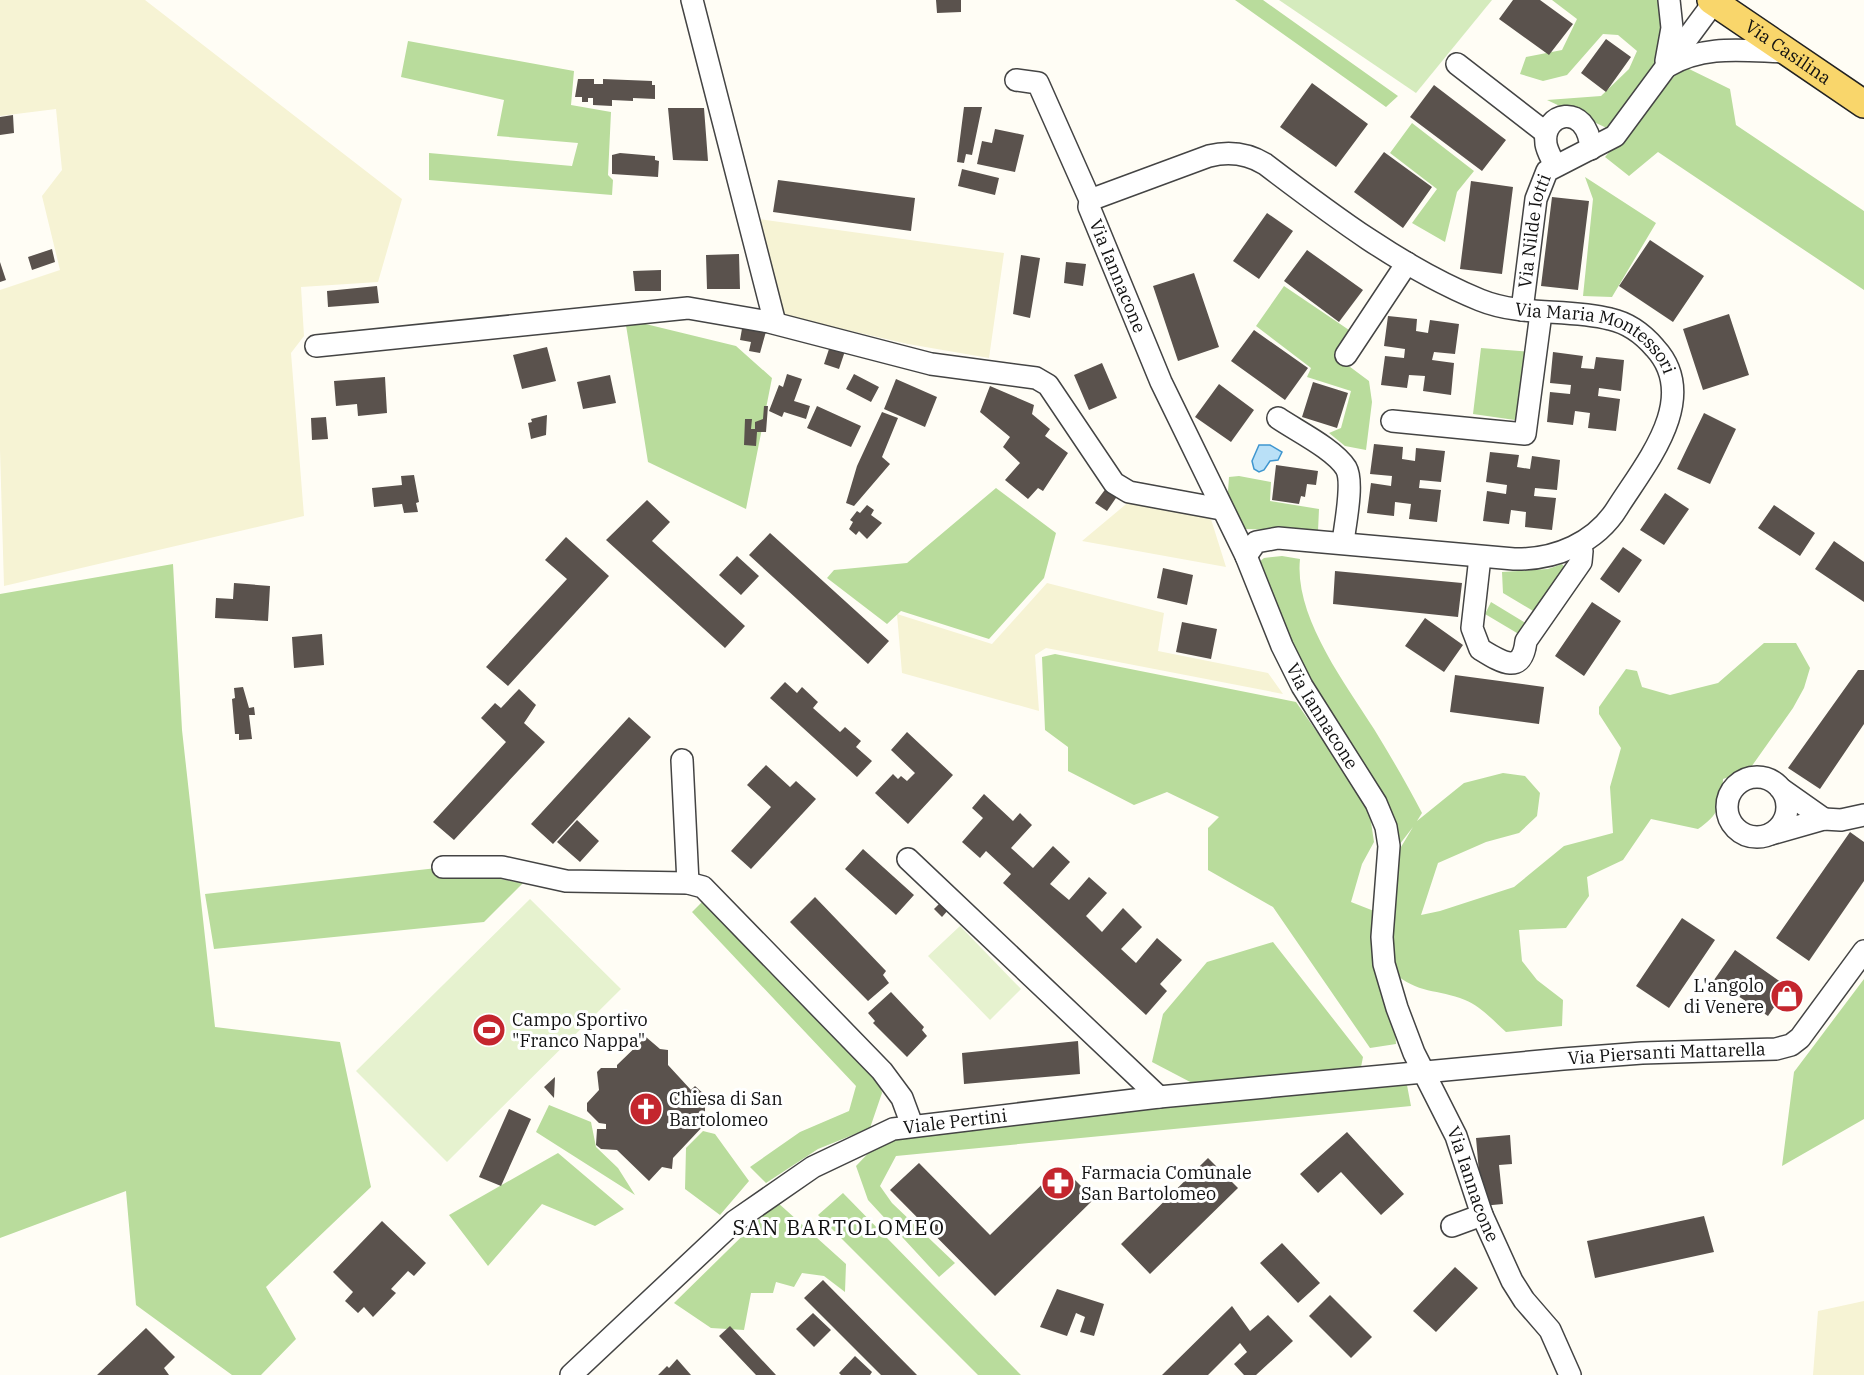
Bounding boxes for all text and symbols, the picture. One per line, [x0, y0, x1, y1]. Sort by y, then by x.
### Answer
street label: Via Casilina [1741, 14, 1836, 89]
street label: Via Nilde Iotti [1513, 170, 1556, 289]
street label: Via Iannacone [1084, 216, 1151, 336]
street label: Via Maria Montessori [1514, 297, 1681, 377]
street label: Via Iannacone [1281, 659, 1364, 773]
place label: L'angolo di Venere [1684, 974, 1764, 1018]
shop icon: L'angolo di Venere [1769, 978, 1805, 1014]
place label: Campo Sportivo "Franco Nappa" [512, 1008, 648, 1052]
sports icon: Campo Sportivo "Franco Nappa" [471, 1012, 507, 1048]
street label: Via Piersanti Mattarella [1567, 1037, 1766, 1070]
place label: Chiesa di San Bartolomeo [669, 1087, 783, 1131]
church icon: Chiesa di San Bartolomeo [628, 1091, 664, 1127]
street label: Viale Pertini [902, 1103, 1009, 1139]
street label: Via Iannacone [1442, 1122, 1505, 1245]
place label: Farmacia Comunale San Bartolomeo [1081, 1161, 1252, 1205]
pharmacy icon: Farmacia Comunale San Bartolomeo [1040, 1165, 1076, 1201]
district label: SAN BARTOLOMEO [733, 1213, 945, 1241]

